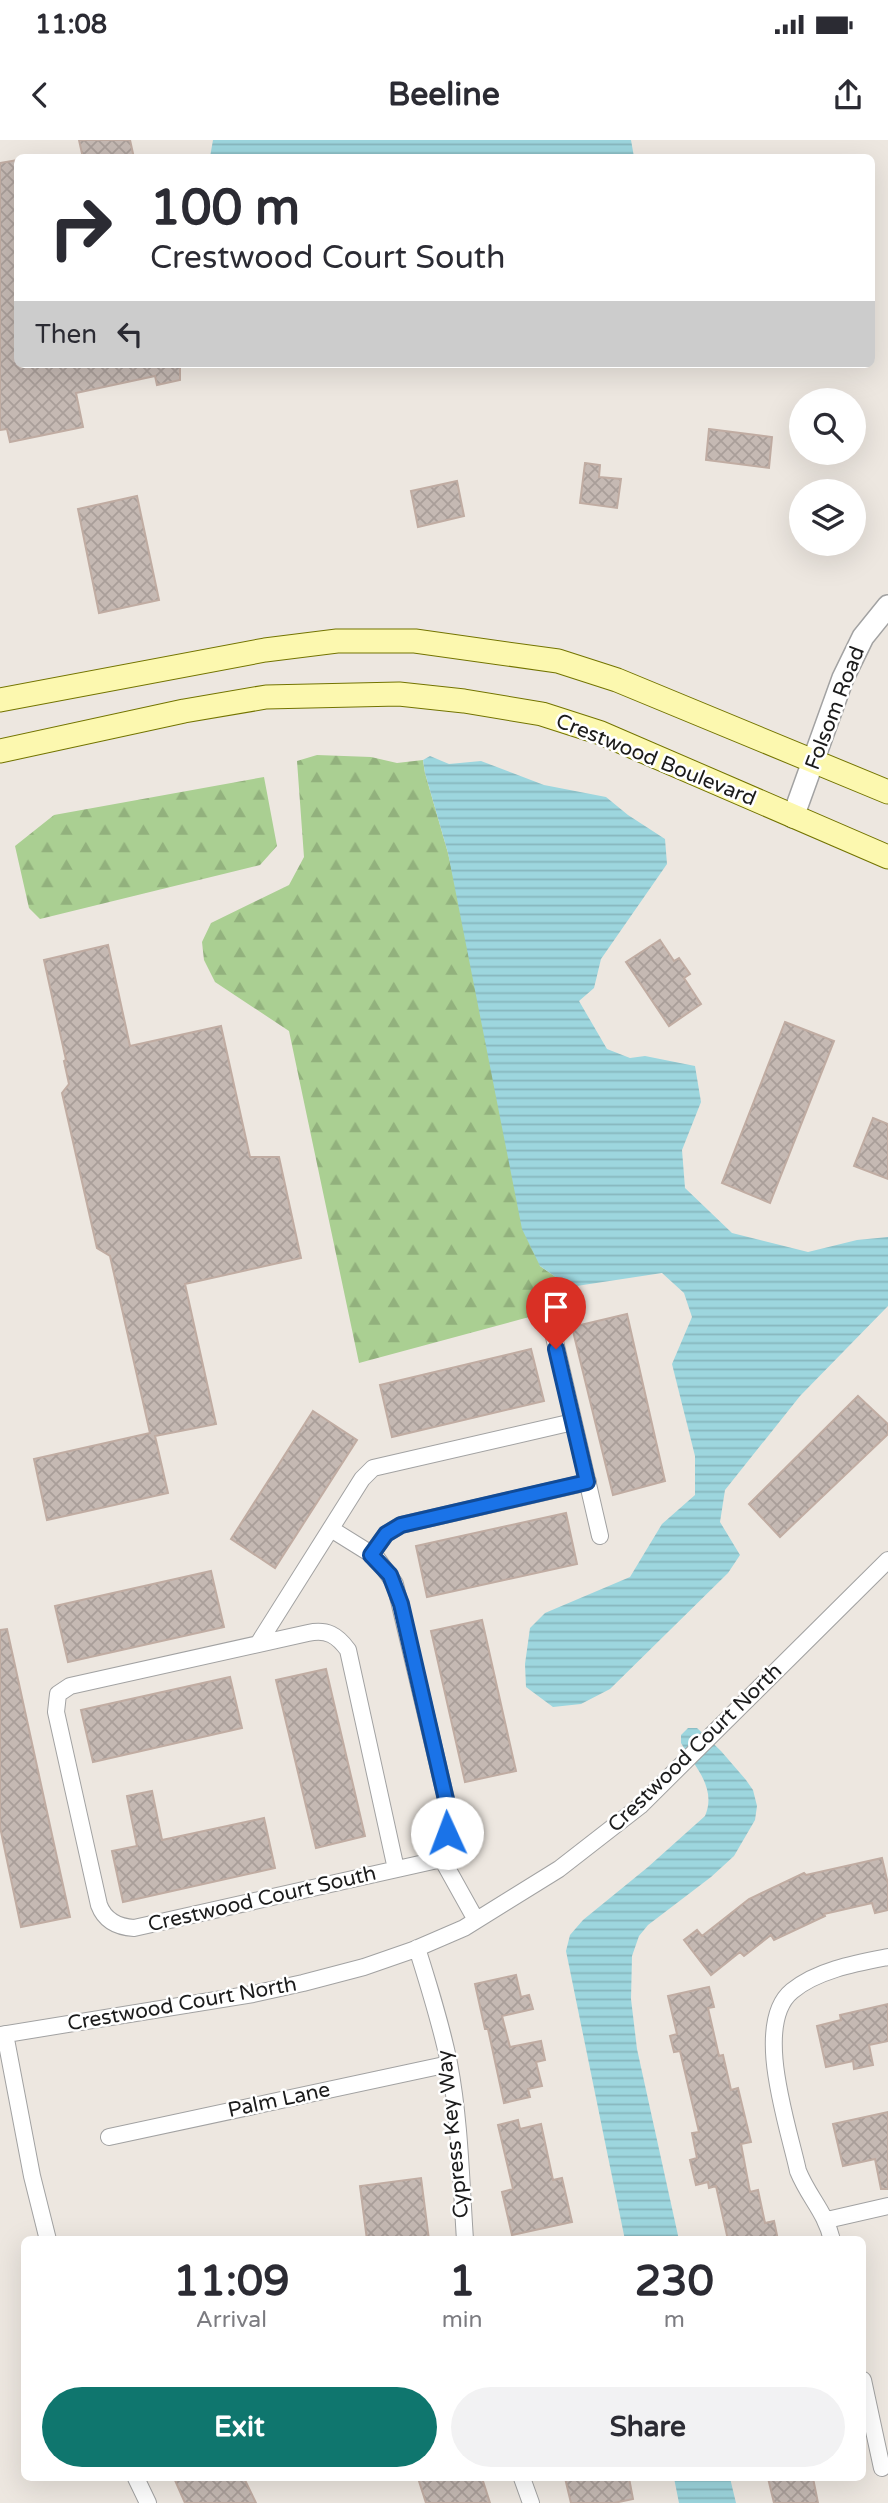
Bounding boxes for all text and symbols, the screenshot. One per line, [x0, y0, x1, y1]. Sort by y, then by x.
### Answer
text: 11:08 [35, 9, 107, 40]
icon: back [21, 76, 59, 114]
text: Beeline [388, 76, 500, 114]
icon: share [829, 76, 867, 114]
text: 100 m [150, 179, 300, 238]
icon: right [35, 182, 126, 273]
text: Crestwood Court South [150, 239, 506, 277]
icon: left [111, 315, 149, 353]
text: Then [35, 319, 97, 350]
map controls [789, 388, 866, 556]
button: search [789, 388, 866, 465]
button: layers [789, 479, 866, 556]
street label: Folsom Road [800, 643, 870, 773]
street label: Crestwood Boulevard [552, 708, 760, 812]
pin [526, 1277, 586, 1349]
icon: arrive [537, 1288, 575, 1326]
street label: Crestwood Court North [603, 1658, 787, 1838]
position arrow [410, 1796, 484, 1870]
street label: Crestwood Court South [145, 1861, 379, 1937]
street label: Crestwood Court North [65, 1972, 299, 2036]
street label: Cypress Key Way [432, 2049, 474, 2219]
street label: Palm Lane [226, 2077, 333, 2123]
text: 11:09 [173, 2256, 290, 2307]
text: 1 [449, 2256, 475, 2307]
text: 230 [635, 2256, 714, 2307]
text: Arrival [196, 2306, 267, 2334]
text: min [442, 2306, 483, 2334]
text: m [664, 2306, 685, 2334]
button: Exit [42, 2387, 437, 2467]
button: Share [451, 2387, 845, 2467]

